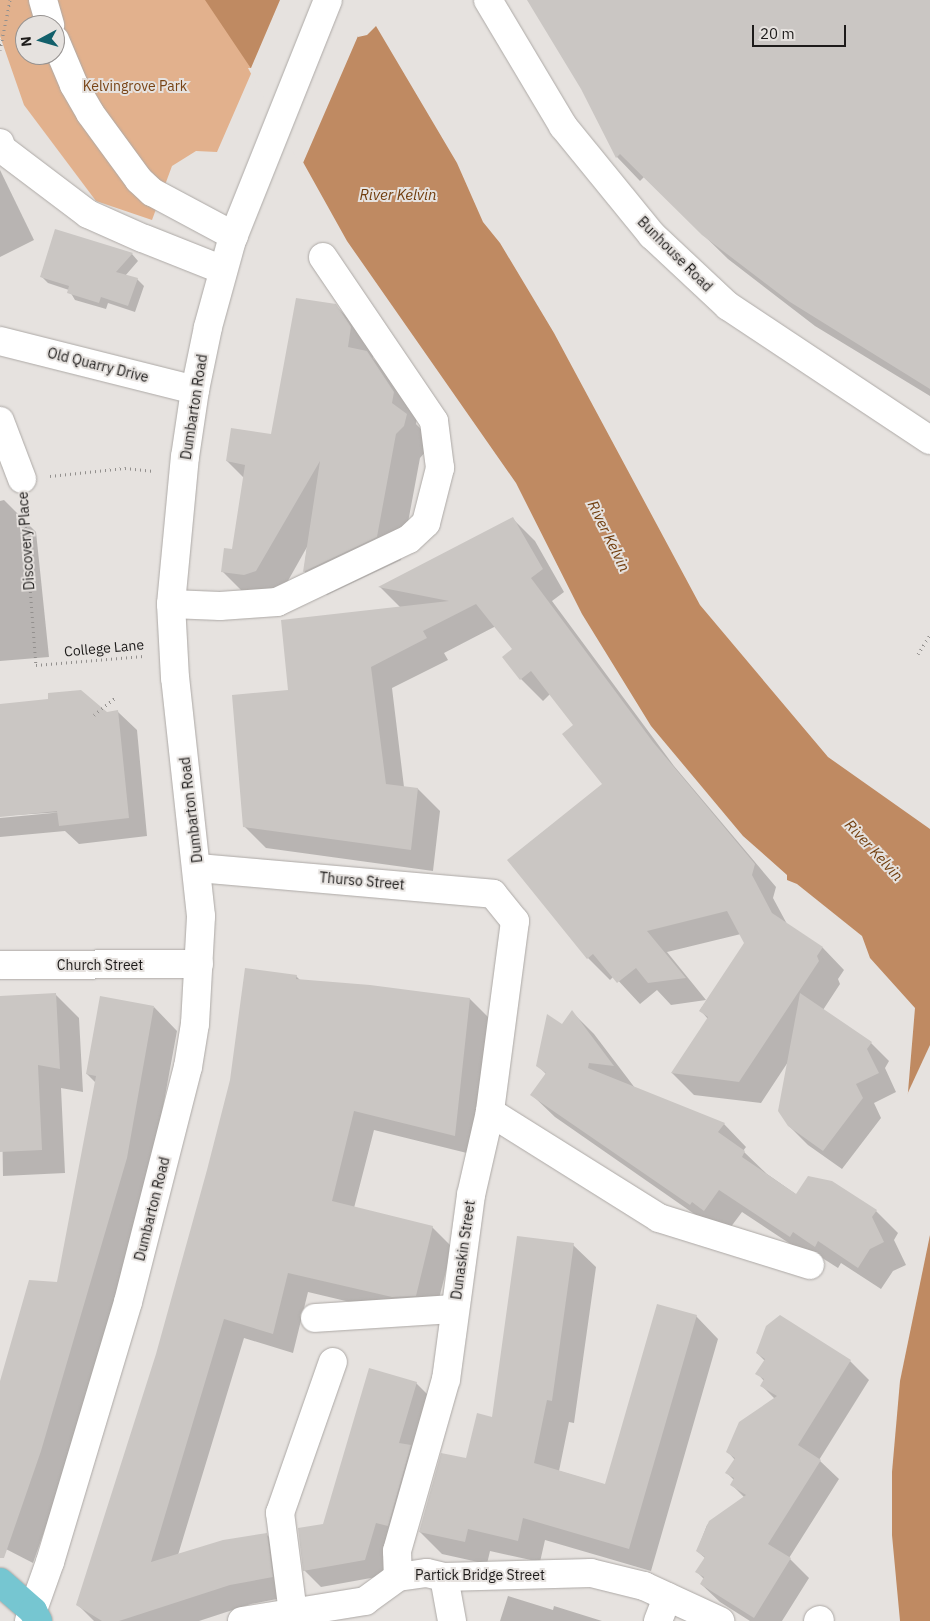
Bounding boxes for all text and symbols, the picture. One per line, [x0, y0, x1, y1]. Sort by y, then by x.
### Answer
north arrow [15, 15, 65, 65]
scale bar [755, 15, 849, 47]
text: 20 m [760, 24, 795, 43]
text: N [17, 35, 36, 47]
park label: Kelvingrove Park [83, 78, 187, 94]
water label: River Kelvin [359, 186, 437, 204]
street label: Bunhouse Road [634, 213, 716, 295]
street label: Old Quarry Drive [46, 344, 150, 386]
street label: Dumbarton Road [177, 353, 211, 461]
street label: Discovery Place [14, 491, 38, 591]
water label: River Kelvin [584, 497, 634, 575]
street label: College Lane [63, 636, 145, 660]
street label: Dumbarton Road [176, 756, 206, 864]
water label: River Kelvin [841, 816, 907, 884]
street label: Thurso Street [319, 869, 405, 893]
street label: Church Street [57, 957, 143, 973]
street label: Dumbarton Road [131, 1155, 173, 1263]
street label: Dunaskin Street [448, 1199, 478, 1301]
street label: Partick Bridge Street [415, 1567, 545, 1583]

